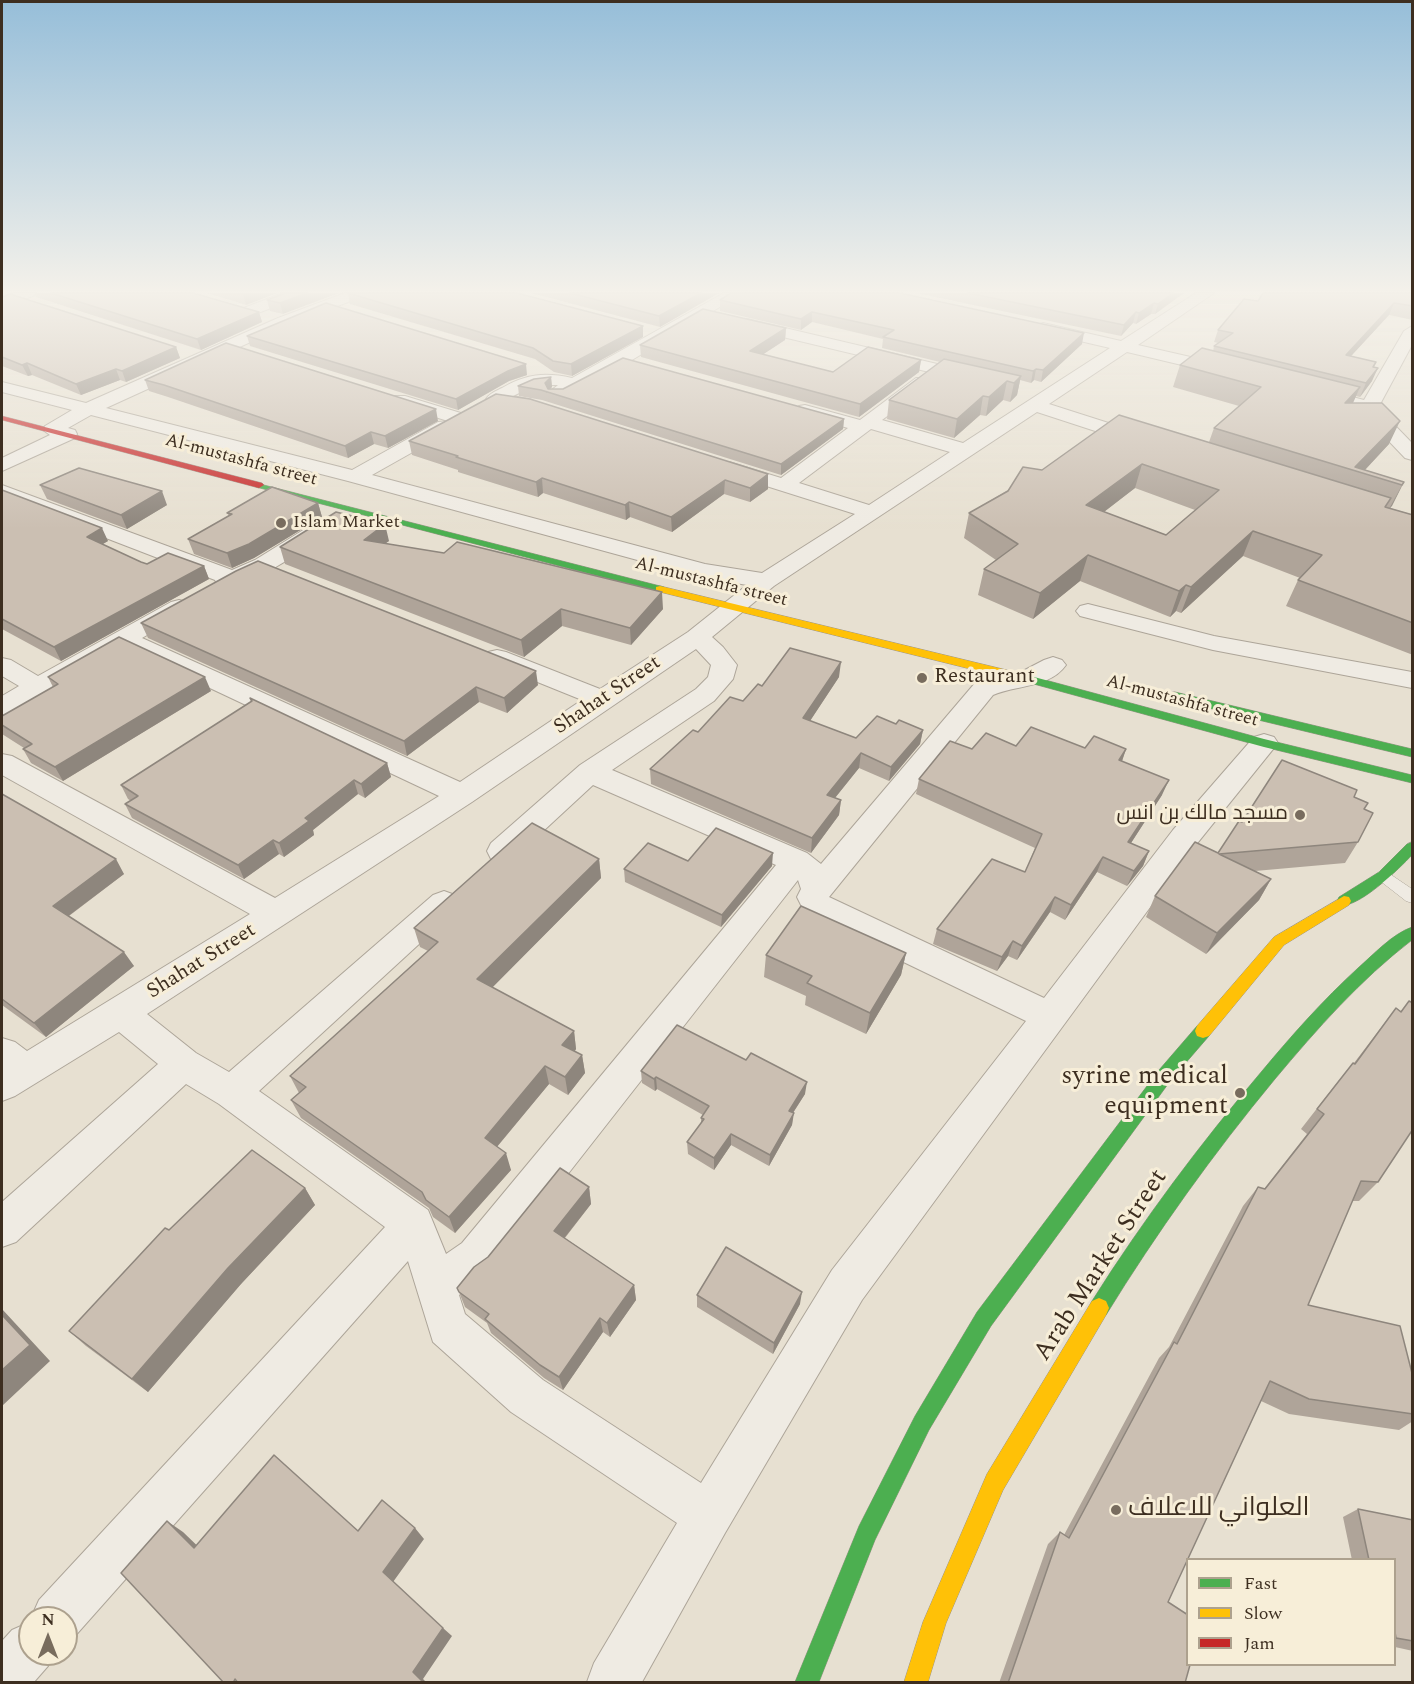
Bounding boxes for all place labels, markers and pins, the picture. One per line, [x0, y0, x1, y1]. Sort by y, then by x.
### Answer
place label: Islam Market [293, 512, 400, 534]
marker: Islam Market [274, 516, 288, 530]
place label: Restaurant [934, 665, 1035, 691]
marker: Restaurant [915, 671, 929, 685]
place label: مسجد مالك بن انس [1116, 802, 1288, 828]
marker: مسجد مالك بن انس [1293, 808, 1307, 822]
place label: syrine medical equipment [1061, 1062, 1228, 1124]
marker: syrine medical equipment [1233, 1086, 1247, 1100]
place label: العلواني للاعلاف [1128, 1494, 1309, 1526]
marker: العلواني للاعلاف [1109, 1503, 1123, 1517]

